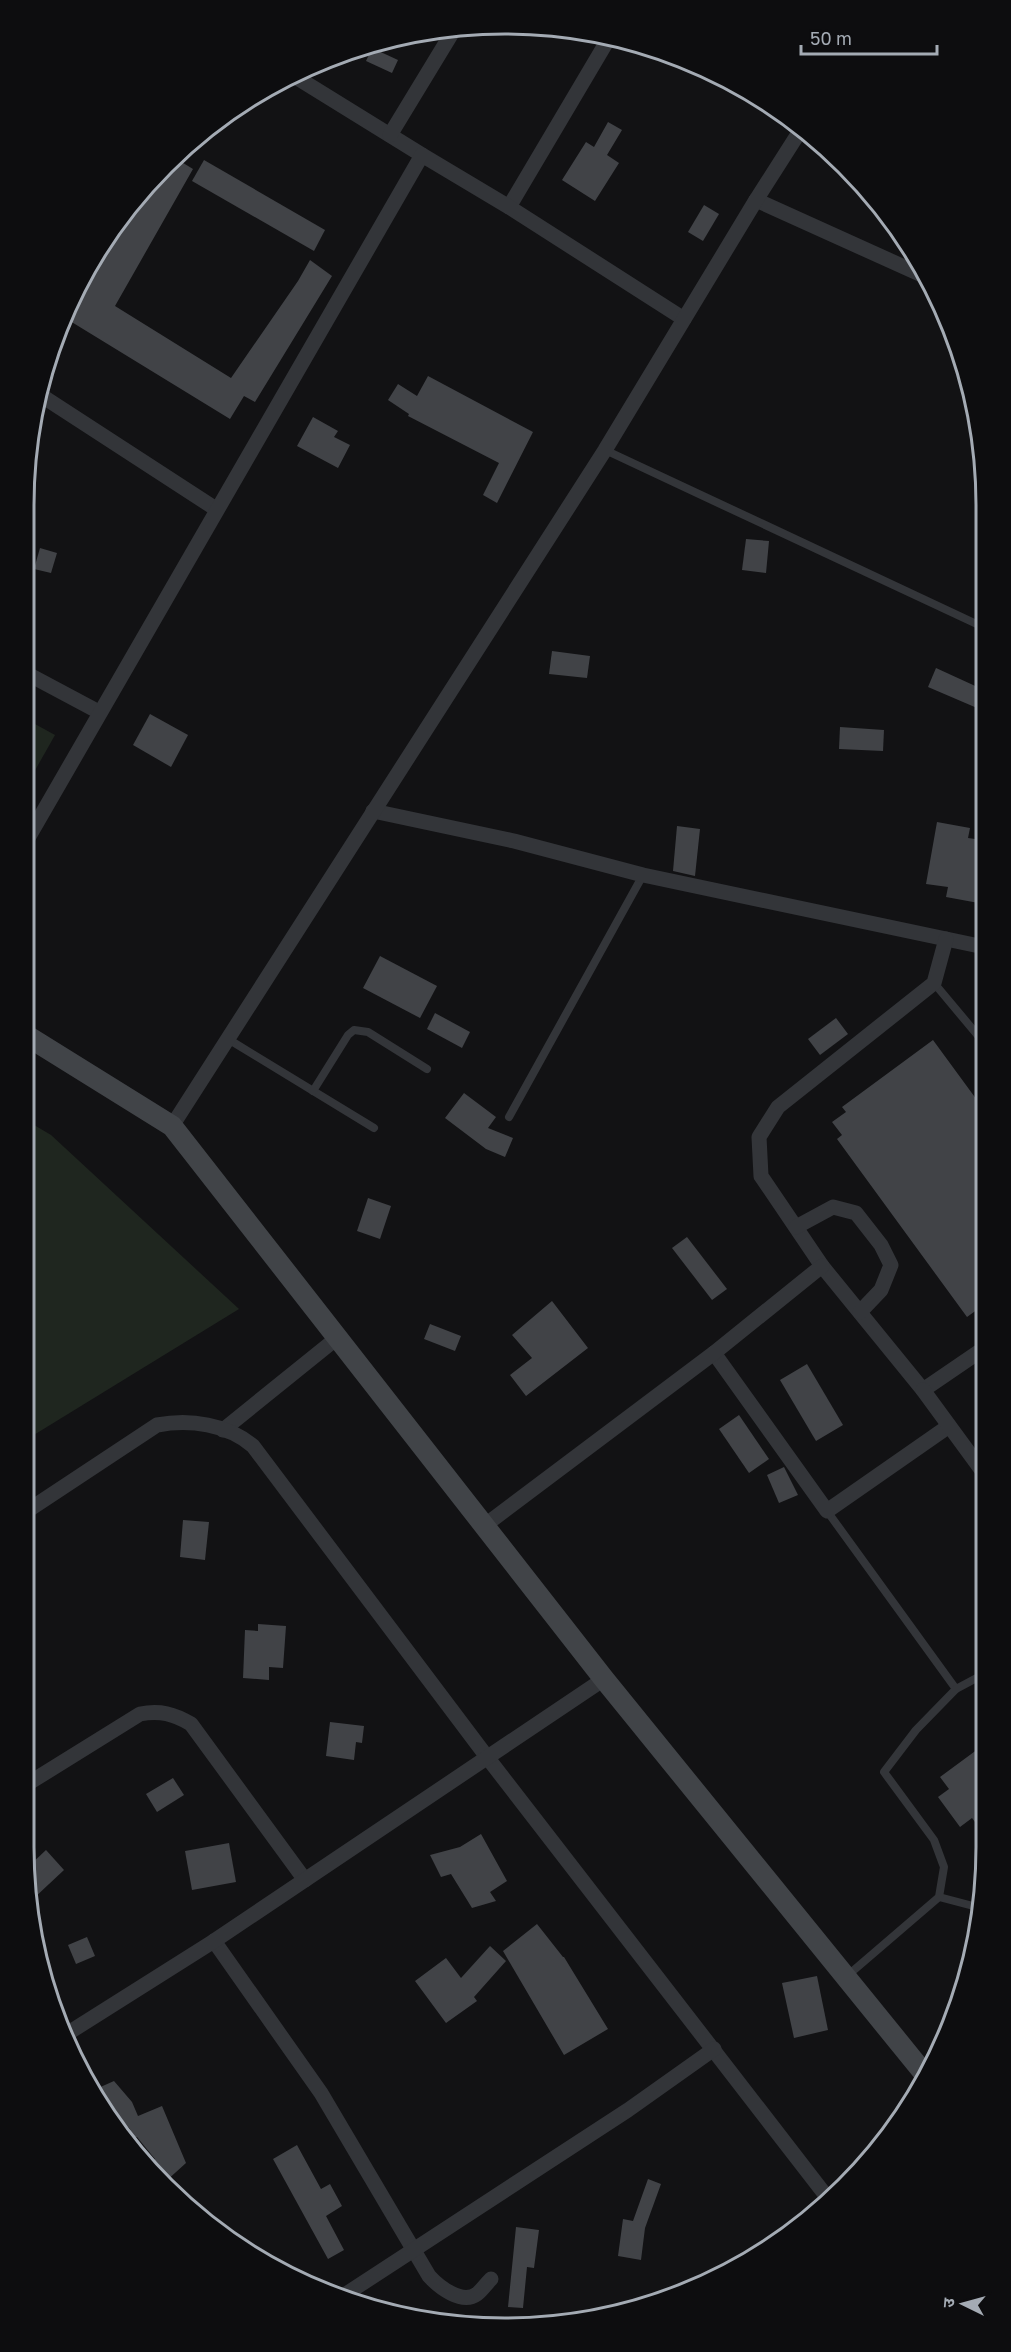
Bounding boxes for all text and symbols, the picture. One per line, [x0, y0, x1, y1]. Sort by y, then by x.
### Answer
scale bar [801, 18, 938, 56]
text: 50 m [810, 27, 852, 49]
north arrow [933, 2274, 993, 2334]
text: उ [938, 2297, 958, 2308]

